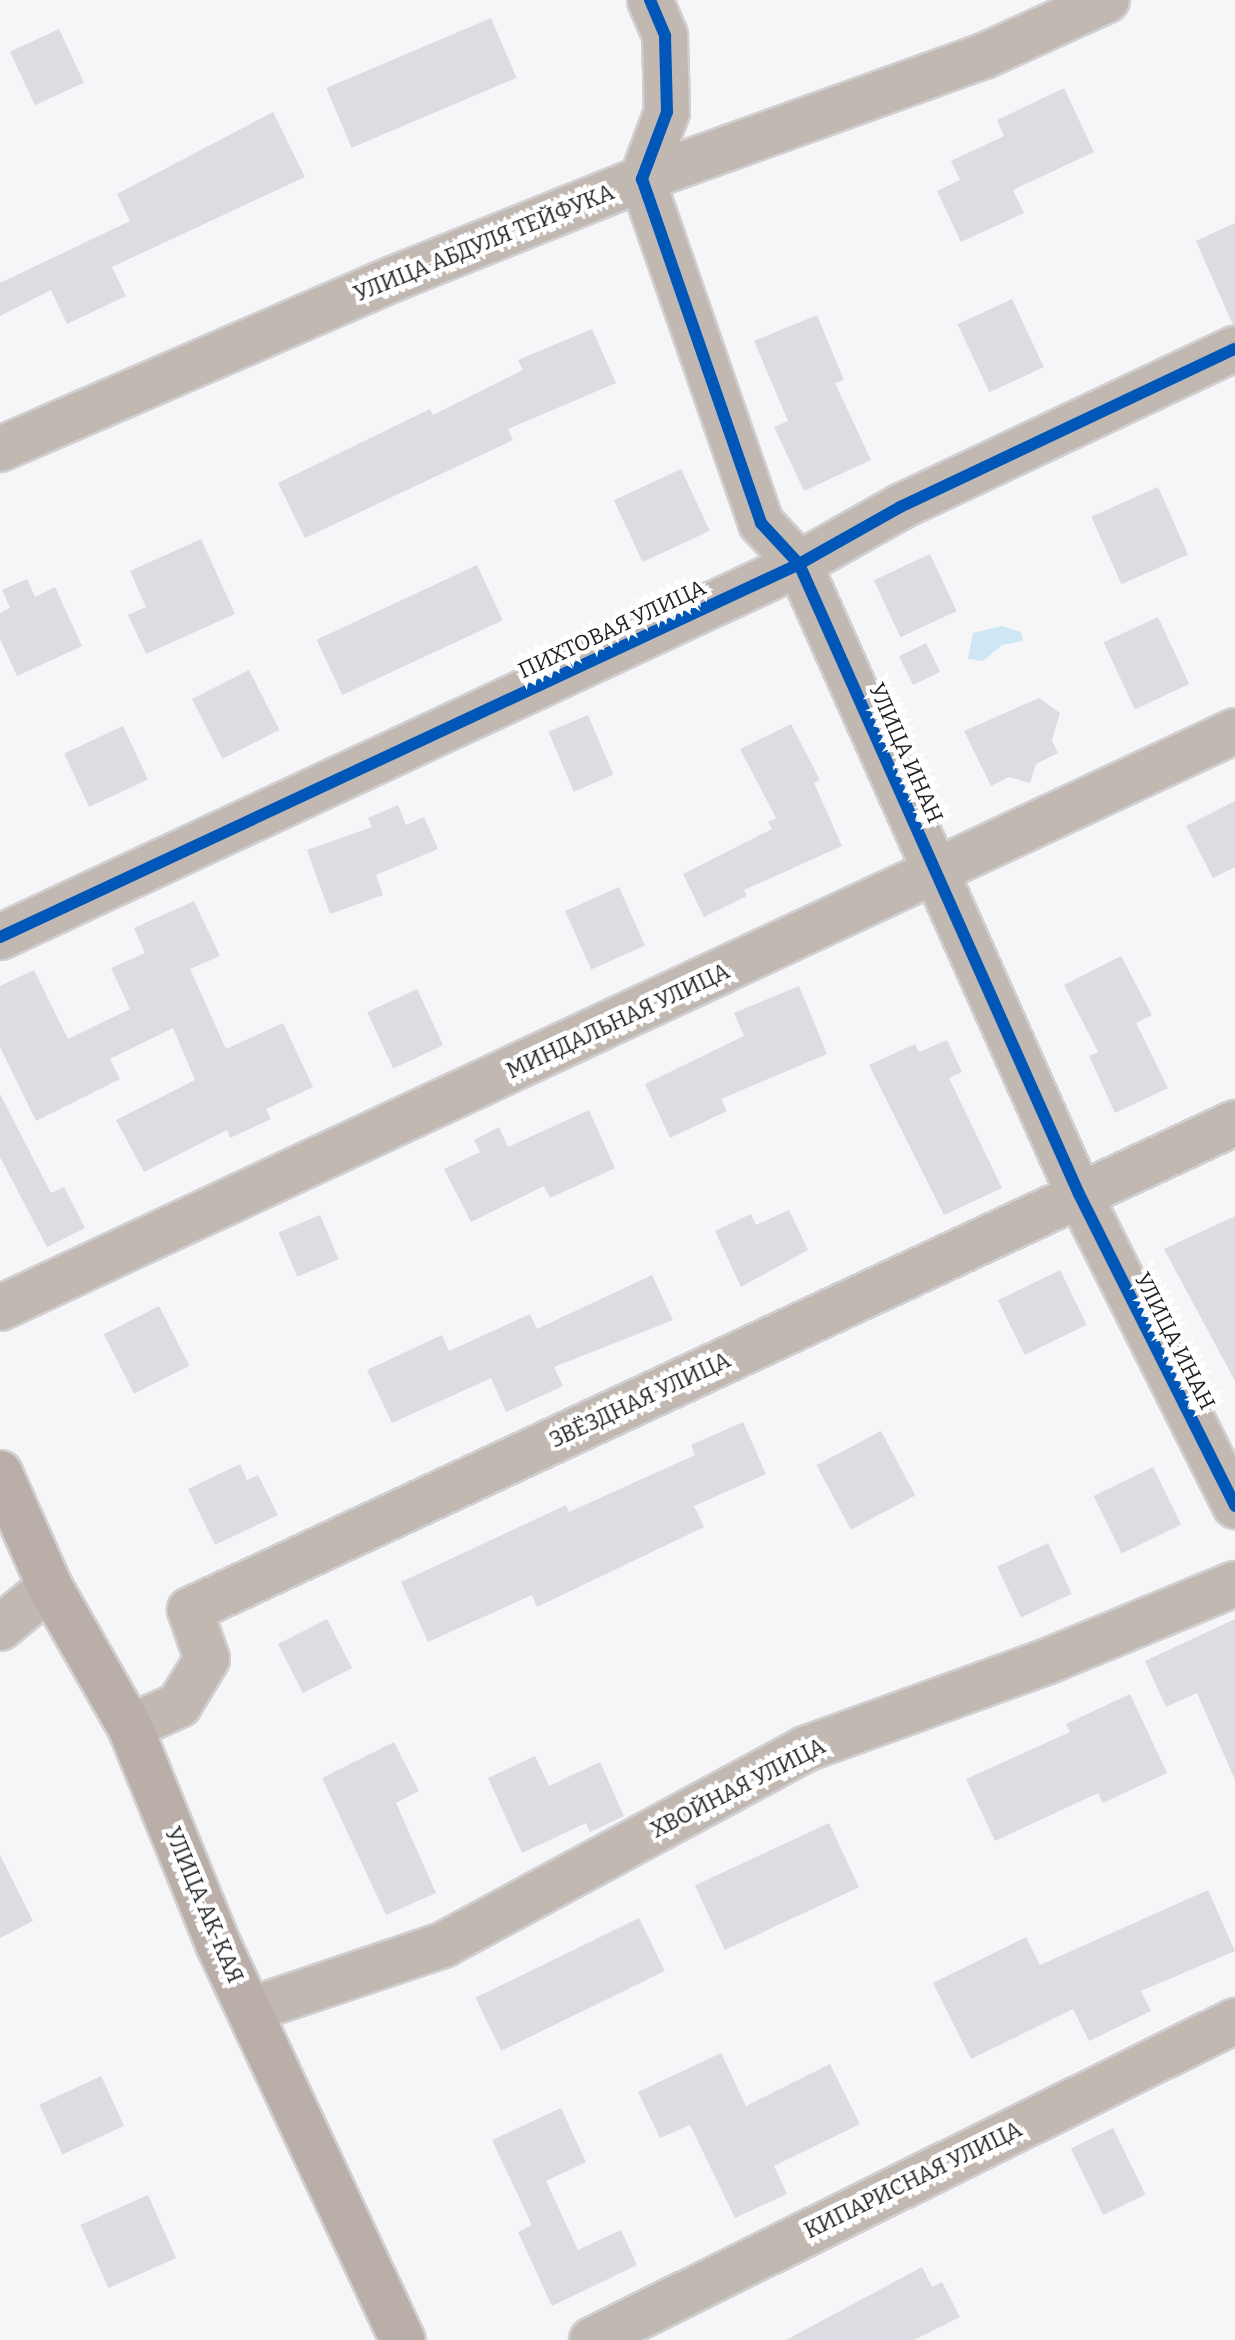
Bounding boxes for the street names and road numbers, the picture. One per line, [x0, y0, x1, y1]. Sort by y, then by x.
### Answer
street label: УЛИЦА АБДУЛЯ ТЕЙФУКА [350, 179, 618, 307]
street label: ПИХТОВАЯ УЛИЦА [514, 574, 710, 684]
street label: УЛИЦА ИНАН [863, 679, 949, 827]
street label: МИНДАЛЬНАЯ УЛИЦА [502, 958, 734, 1084]
street label: УЛИЦА ИНАН [1129, 1268, 1221, 1414]
street label: ЗВЁЗДНАЯ УЛИЦА [546, 1347, 734, 1453]
street label: ХВОЙНАЯ УЛИЦА [646, 1733, 830, 1843]
street label: УЛИЦА АК-КАЯ [159, 1823, 249, 1987]
street label: КИПАРИСНАЯ УЛИЦА [800, 2116, 1026, 2244]

